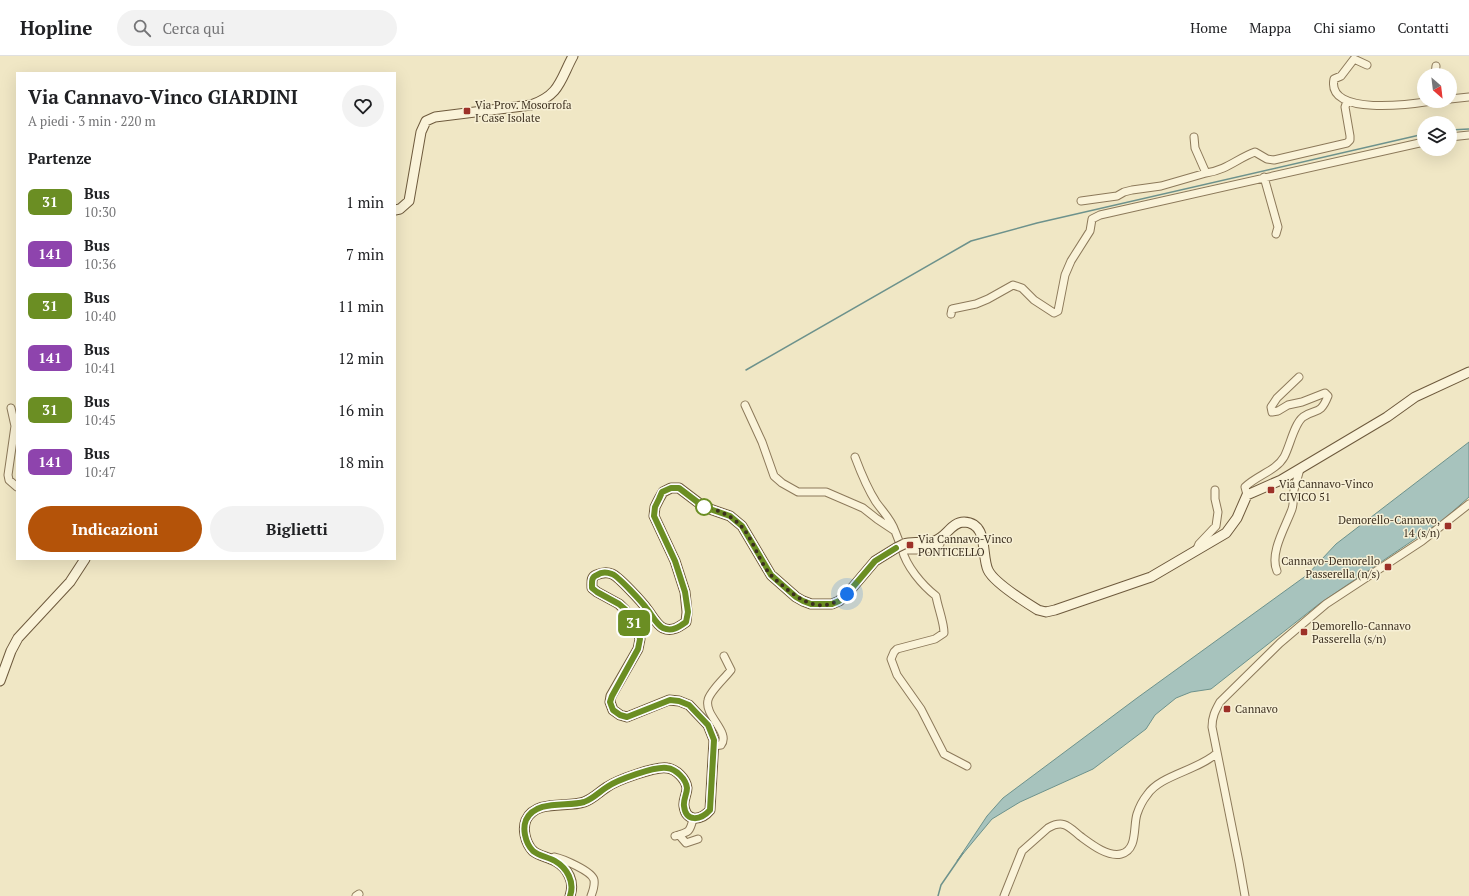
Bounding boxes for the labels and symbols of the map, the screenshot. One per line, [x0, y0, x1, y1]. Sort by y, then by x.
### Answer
north arrow [1417, 68, 1457, 108]
place label: Via Prov. Mosorrofa I Case Isolate [475, 98, 572, 125]
marker: Via Prov. Mosorrofa I Case Isolate [462, 106, 472, 116]
place label: Via Cannavo-Vinco CIVICO 51 [1279, 477, 1373, 504]
marker: Via Cannavo-Vinco CIVICO 51 [1266, 485, 1276, 495]
unlabelled marker [695, 498, 713, 516]
place label: Demorello-Cannavo, 14 (s/n) [1338, 513, 1440, 540]
marker: Demorello-Cannavo, 14 (s/n) [1443, 521, 1453, 531]
place label: Via Cannavo-Vinco PONTICELLO [918, 532, 1012, 559]
marker: Via Cannavo-Vinco PONTICELLO [905, 540, 915, 550]
place label: Cannavo-Demorello Passerella (n/s) [1281, 554, 1380, 581]
marker: Cannavo-Demorello Passerella (n/s) [1383, 562, 1393, 572]
your location [837, 584, 857, 604]
line badge: 31 [616, 610, 652, 636]
place label: Demorello-Cannavo Passerella (s/n) [1312, 619, 1411, 646]
marker: Demorello-Cannavo Passerella (s/n) [1299, 627, 1309, 637]
place label: Cannavo [1235, 702, 1278, 716]
marker: Cannavo [1222, 704, 1232, 714]

